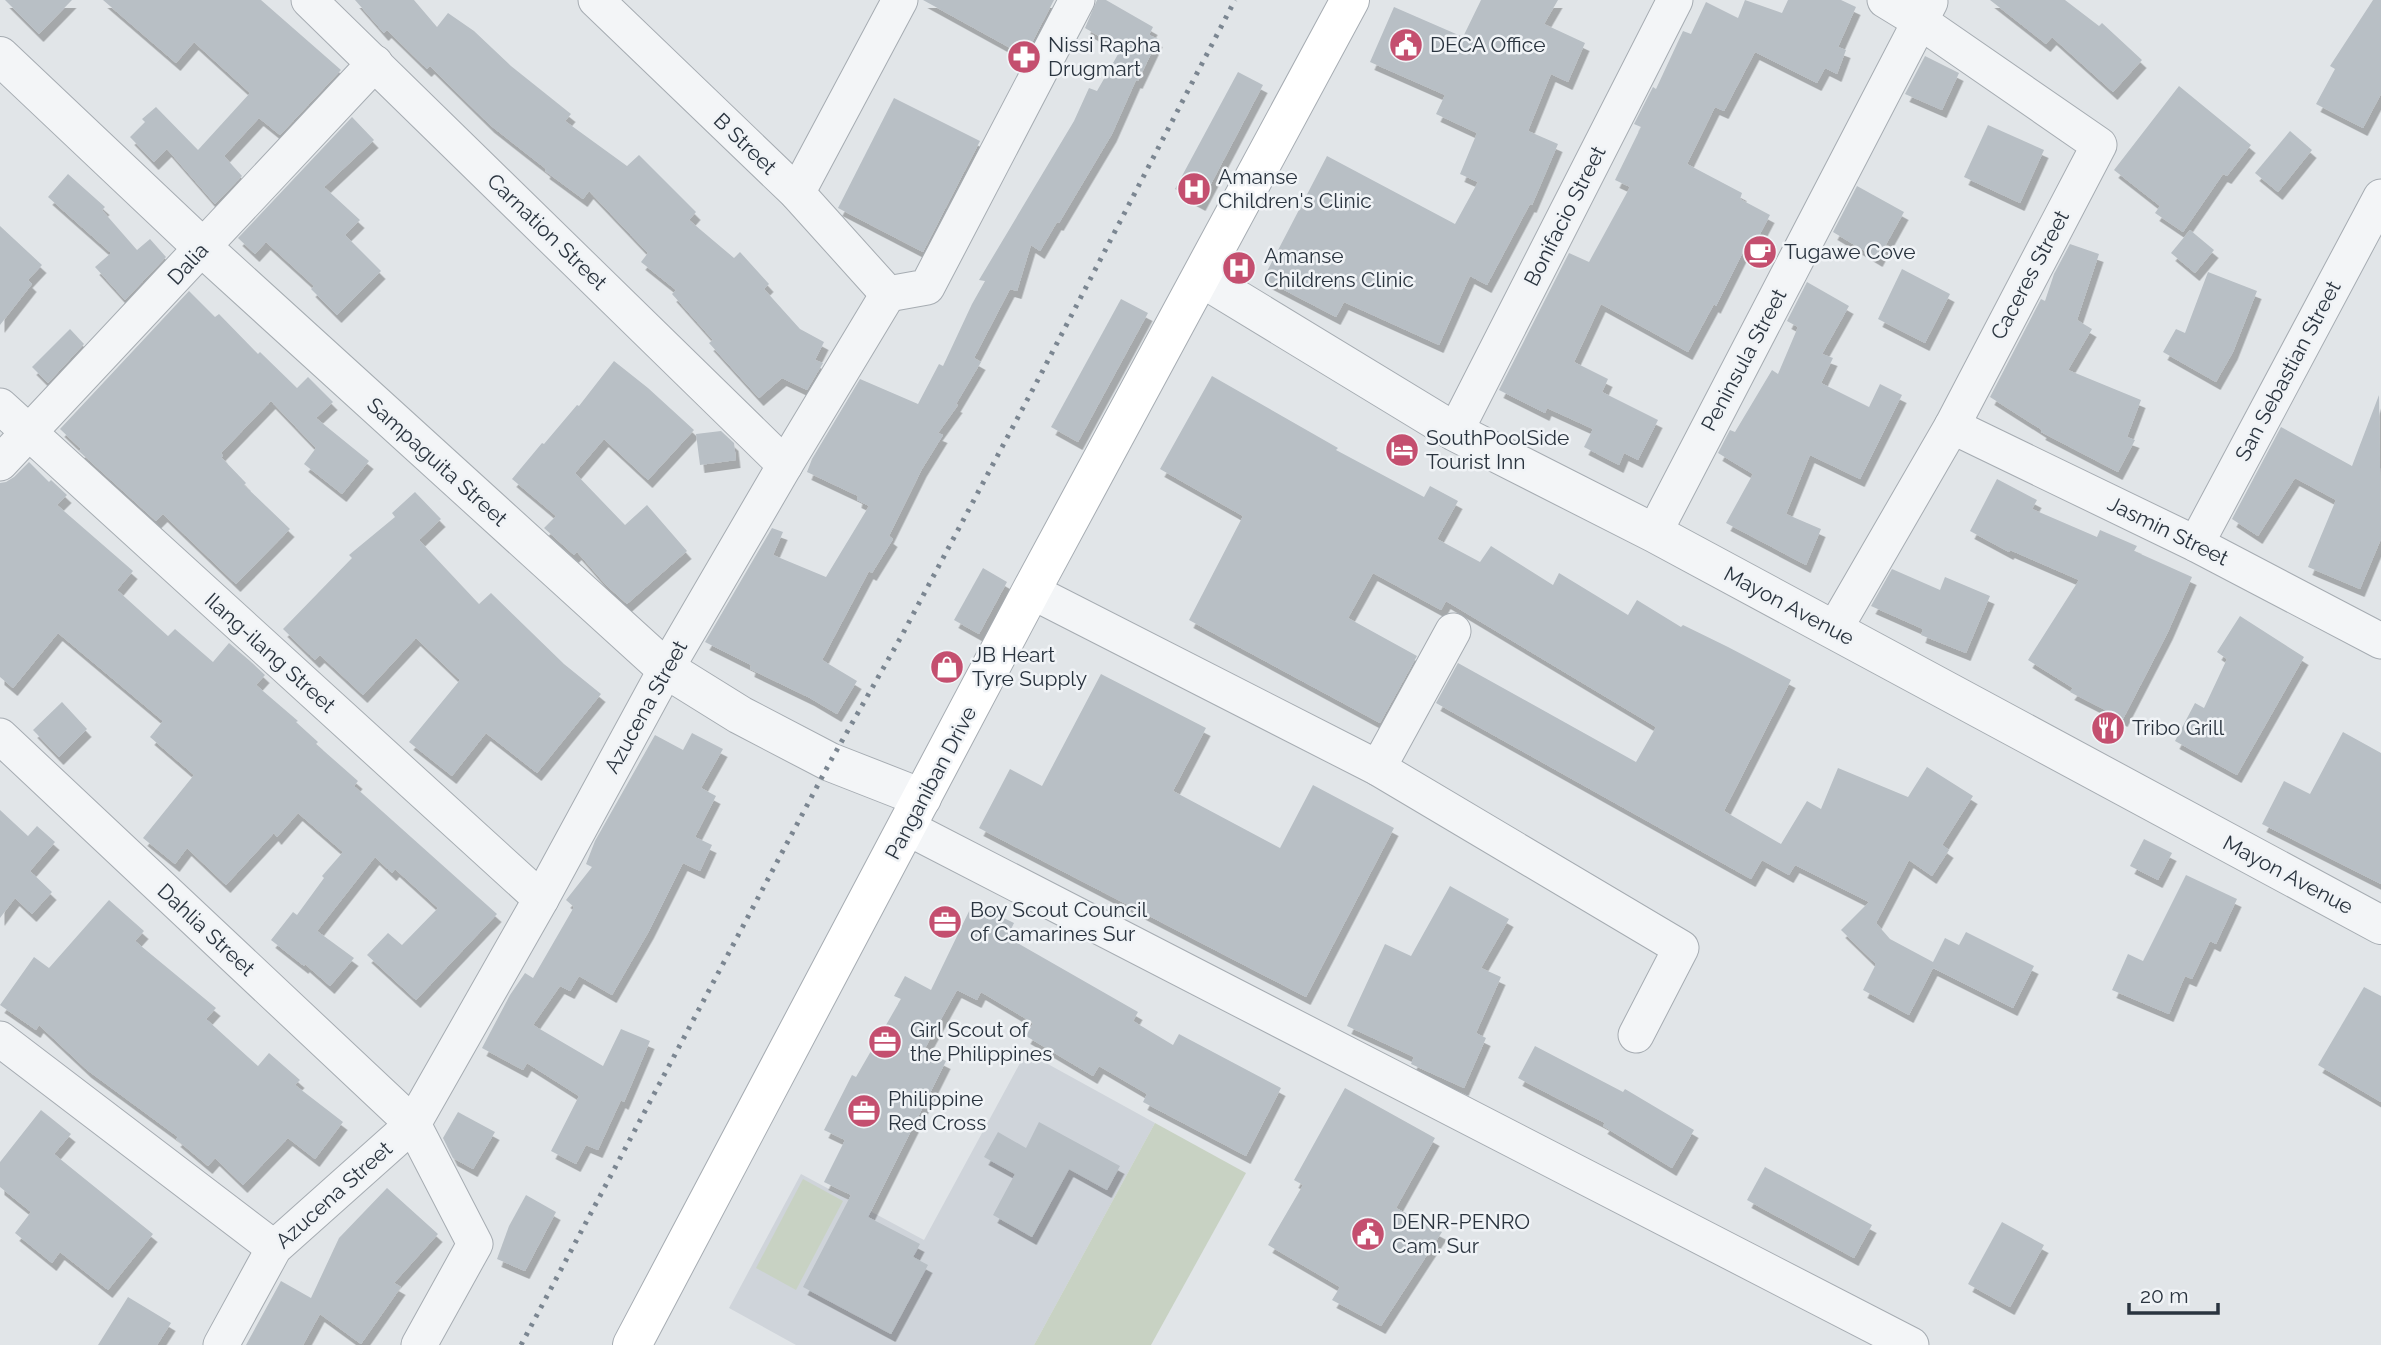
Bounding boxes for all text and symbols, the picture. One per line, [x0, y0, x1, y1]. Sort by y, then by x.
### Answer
public building icon: DECA Office [1387, 26, 1425, 64]
place label: Nissi Rapha Drugmart [1048, 32, 1161, 81]
place label: DECA Office [1430, 32, 1546, 57]
pharmacy icon: Nissi Rapha Drugmart [1005, 38, 1043, 76]
street label: B Street [709, 108, 782, 180]
street label: Bonifacio Street [1519, 142, 1611, 290]
place label: Amanse Children's Clinic [1218, 164, 1372, 213]
street label: Carnation Street [482, 168, 612, 295]
hospital icon: Amanse Children's Clinic [1175, 170, 1213, 208]
street label: Caceres Street [1985, 206, 2074, 344]
cafe icon: Tugawe Cove [1741, 233, 1779, 271]
street label: Dalia [162, 238, 213, 290]
place label: Tugawe Cove [1784, 239, 1916, 264]
place label: Amanse Childrens Clinic [1264, 243, 1414, 292]
hospital icon: Amanse Childrens Clinic [1220, 249, 1258, 287]
street label: San Sebastian Street [2230, 276, 2346, 465]
street label: Peninsula Street [1696, 284, 1792, 435]
street label: Sampaguita Street [362, 392, 513, 531]
place label: SouthPoolSide Tourist Inn [1426, 425, 1569, 474]
hotel icon: SouthPoolSide Tourist Inn [1383, 431, 1421, 469]
street label: Jasmin Street [2104, 491, 2233, 571]
street label: Mayon Avenue [1720, 561, 1858, 650]
street label: Ilang-ilang Street [200, 587, 341, 718]
street label: Azucena Street [599, 636, 692, 778]
place label: JB Heart Tyre Supply [972, 642, 1087, 691]
shop icon: JB Heart Tyre Supply [928, 648, 966, 686]
street label: Panganiban Drive [880, 702, 981, 864]
restaurant icon: Tribo Grill [2089, 709, 2127, 747]
place label: Tribo Grill [2132, 715, 2224, 740]
street label: Mayon Avenue [2219, 830, 2357, 919]
street label: Dahlia Street [152, 878, 260, 981]
place label: Boy Scout Council of Camarines Sur [970, 897, 1148, 946]
office icon: Boy Scout Council of Camarines Sur [926, 903, 964, 941]
place label: Girl Scout of the Philippines [910, 1017, 1052, 1066]
office icon: Girl Scout of the Philippines [866, 1023, 904, 1061]
place label: Philippine Red Cross [888, 1086, 986, 1135]
office icon: Philippine Red Cross [845, 1092, 883, 1130]
street label: Azucena Street [270, 1136, 397, 1253]
place label: DENR-PENRO Cam. Sur [1392, 1209, 1530, 1258]
public building icon: DENR-PENRO Cam. Sur [1349, 1215, 1387, 1253]
scale bar [2129, 1272, 2218, 1316]
text: 20 m [2140, 1283, 2188, 1308]

